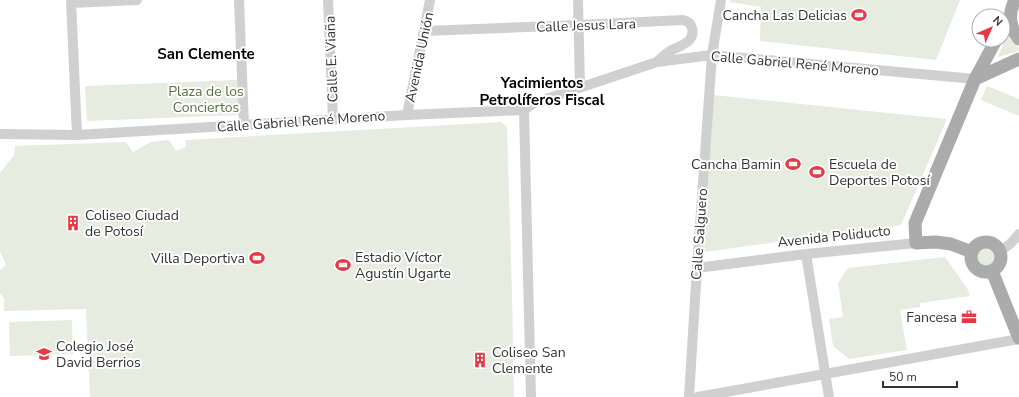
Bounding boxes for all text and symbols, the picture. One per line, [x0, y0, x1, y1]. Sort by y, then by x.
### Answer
place label: Cancha Las Delicias [723, 6, 847, 25]
sports icon: Cancha Las Delicias [850, 6, 868, 24]
north arrow [971, 8, 1011, 48]
street label: Avenida Unión [401, 10, 438, 104]
text: N [990, 13, 1006, 29]
street label: Calle Jesus Lara [536, 14, 636, 37]
street label: Calle E. Viaña [320, 15, 343, 103]
district label: San Clemente [157, 44, 255, 64]
street label: Calle Gabriel René Moreno [710, 47, 880, 80]
district label: Yacimientos Petrolíferos Fiscal [479, 73, 605, 110]
park label: Plaza de los Conciertos [168, 82, 244, 117]
street label: Calle Gabriel René Moreno [216, 106, 386, 137]
place label: Cancha Bamin [691, 155, 781, 174]
sports icon: Cancha Bamin [784, 155, 802, 173]
place label: Escuela de Deportes Potosí [829, 155, 930, 190]
sports icon: Escuela de Deportes Potosí [808, 163, 826, 181]
street label: Calle Salguero [687, 187, 712, 281]
place label: Coliseo Ciudad de Potosí [85, 206, 179, 241]
building icon: Coliseo Ciudad de Potosí [64, 214, 82, 232]
street label: Avenida Poliducto [777, 221, 892, 252]
place label: Estadio Víctor Agustín Ugarte [355, 248, 451, 283]
place label: Villa Deportiva [150, 249, 245, 268]
sports icon: Villa Deportiva [248, 249, 266, 267]
sports icon: Estadio Víctor Agustín Ugarte [334, 256, 352, 274]
place label: Fancesa [906, 308, 957, 327]
office icon: Fancesa [960, 308, 978, 326]
place label: Colegio José David Berrios [56, 337, 141, 372]
place label: Coliseo San Clemente [492, 343, 566, 378]
school or university icon: Colegio José David Berrios [35, 345, 53, 363]
building icon: Coliseo San Clemente [471, 351, 489, 369]
scale bar [883, 363, 957, 389]
text: 50 m [889, 369, 917, 385]

